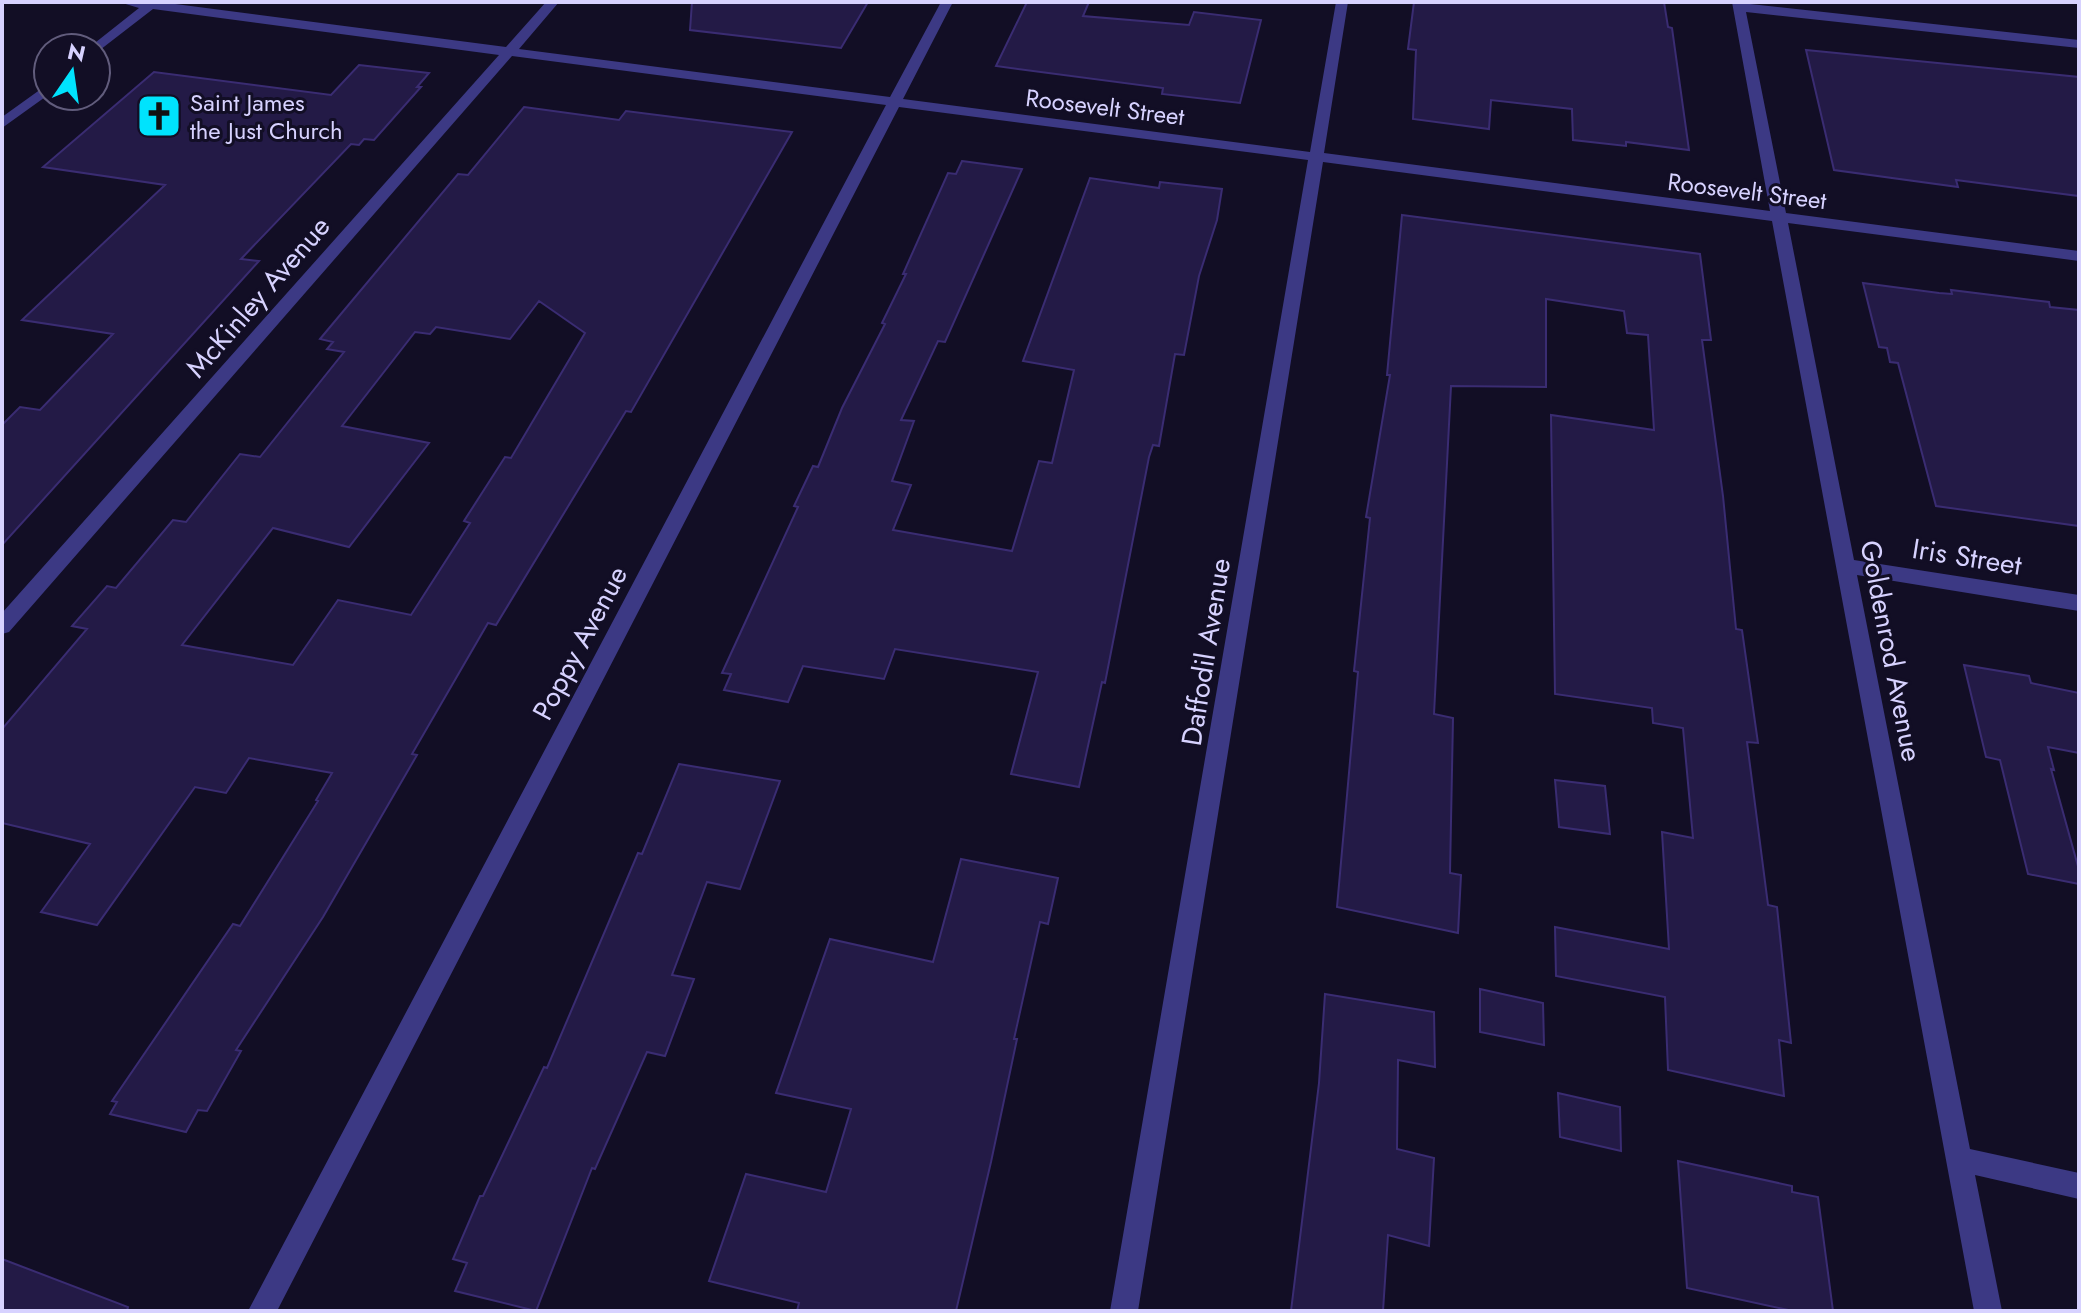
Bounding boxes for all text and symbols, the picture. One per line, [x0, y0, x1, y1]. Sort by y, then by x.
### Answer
north arrow [32, 32, 112, 112]
text: N [64, 35, 89, 70]
street label: Roosevelt Street [1024, 80, 1187, 134]
place label: Saint James the Just Church [190, 85, 343, 148]
church icon: Saint James the Just Church [135, 92, 183, 140]
street label: Roosevelt Street [1666, 164, 1829, 218]
street label: McKinley Avenue [176, 207, 340, 387]
street label: Iris Street [1909, 528, 2025, 586]
street label: Goldenrod Avenue [1849, 537, 1933, 765]
street label: Daffodil Avenue [1171, 555, 1241, 749]
street label: Poppy Avenue [522, 559, 638, 727]

